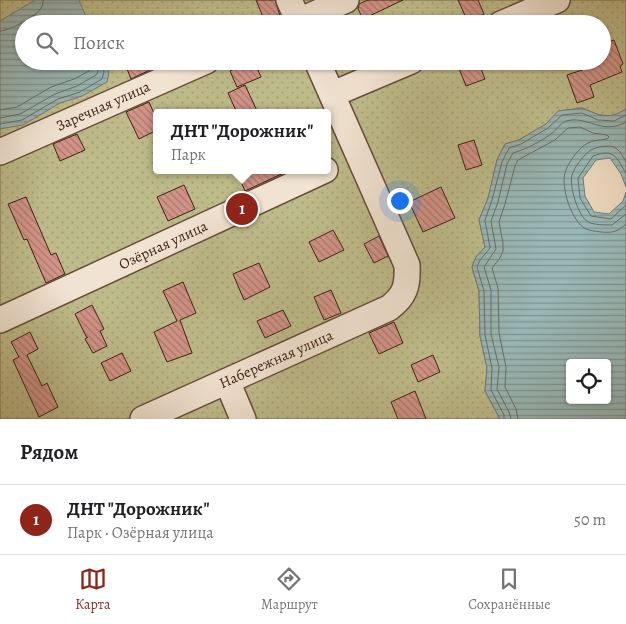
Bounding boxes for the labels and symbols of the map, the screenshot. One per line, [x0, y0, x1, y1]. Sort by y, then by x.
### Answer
street label: Заречная улица [53, 76, 153, 136]
your location [387, 188, 413, 214]
pin: 1 [226, 190, 258, 228]
street label: Озёрная улица [115, 216, 211, 274]
street label: Набережная улица [216, 325, 336, 393]

